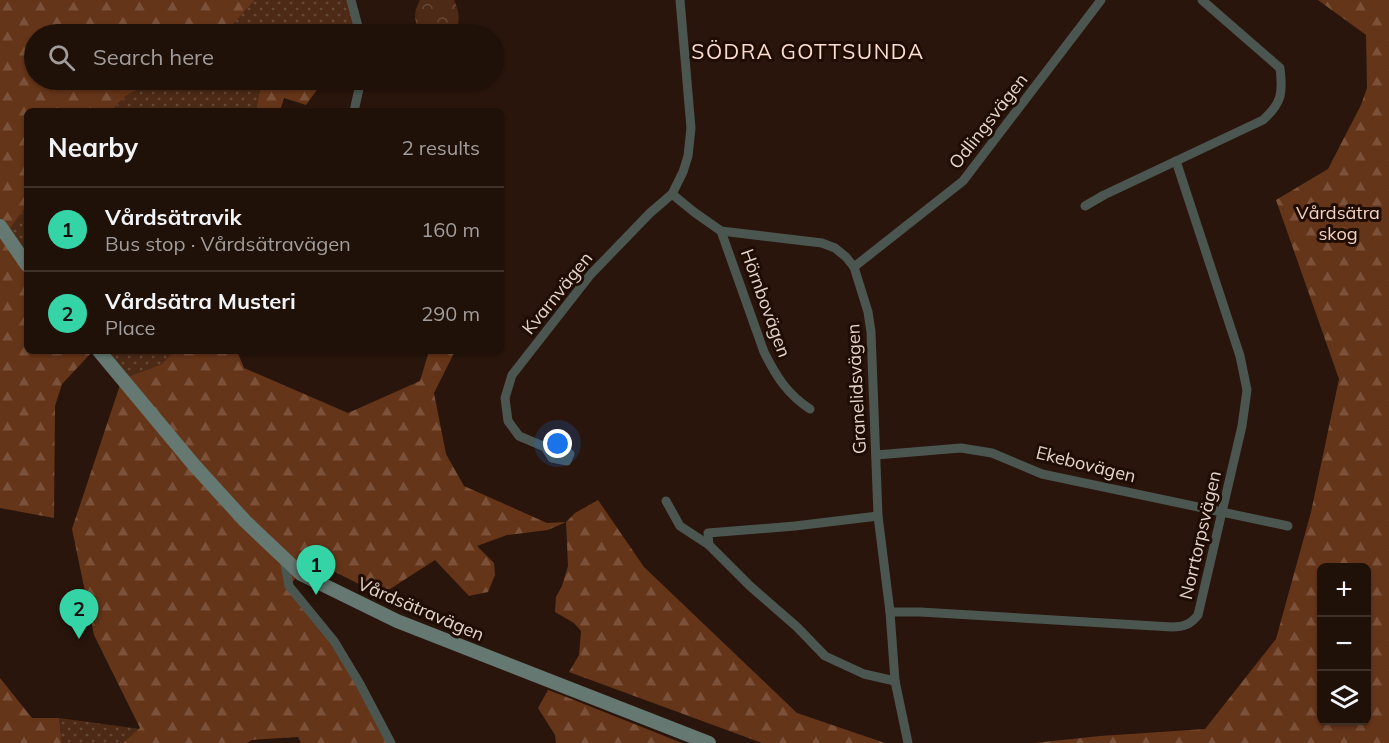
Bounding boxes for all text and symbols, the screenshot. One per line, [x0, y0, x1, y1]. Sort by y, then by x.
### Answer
search box [24, 24, 504, 90]
district label: SÖDRA GOTTSUNDA [691, 38, 925, 64]
icon: search [45, 41, 78, 74]
text: Search here [93, 43, 214, 71]
street label: Odlingsvägen [944, 69, 1032, 173]
text: Nearby [48, 131, 138, 164]
text: 2 results [402, 135, 480, 160]
park label: Vårdsätra skog [1296, 201, 1380, 245]
text: Vårdsätravik [105, 203, 242, 231]
text: 1 [62, 217, 74, 242]
text: 160 m [421, 217, 480, 242]
text: Bus stop · Vårdsätravägen [105, 231, 351, 256]
street label: Hörnbovägen [736, 246, 796, 360]
street label: Kvarnvägen [517, 247, 597, 339]
text: Vårdsätra Musteri [105, 287, 296, 315]
text: 2 [62, 301, 74, 326]
text: 290 m [421, 301, 480, 326]
text: Place [105, 315, 155, 340]
street label: Granelidsvägen [841, 323, 871, 455]
your location [543, 429, 572, 458]
street label: Ekebovägen [1034, 441, 1138, 487]
street label: Norrtorpsvägen [1174, 468, 1226, 602]
pin: 1 [296, 546, 336, 595]
map controls [1317, 563, 1371, 725]
button: + [1317, 563, 1371, 617]
street label: Vårdsätravägen [354, 572, 488, 646]
pin: 2 [60, 590, 98, 639]
button: − [1317, 617, 1371, 671]
button: layers [1317, 671, 1371, 725]

